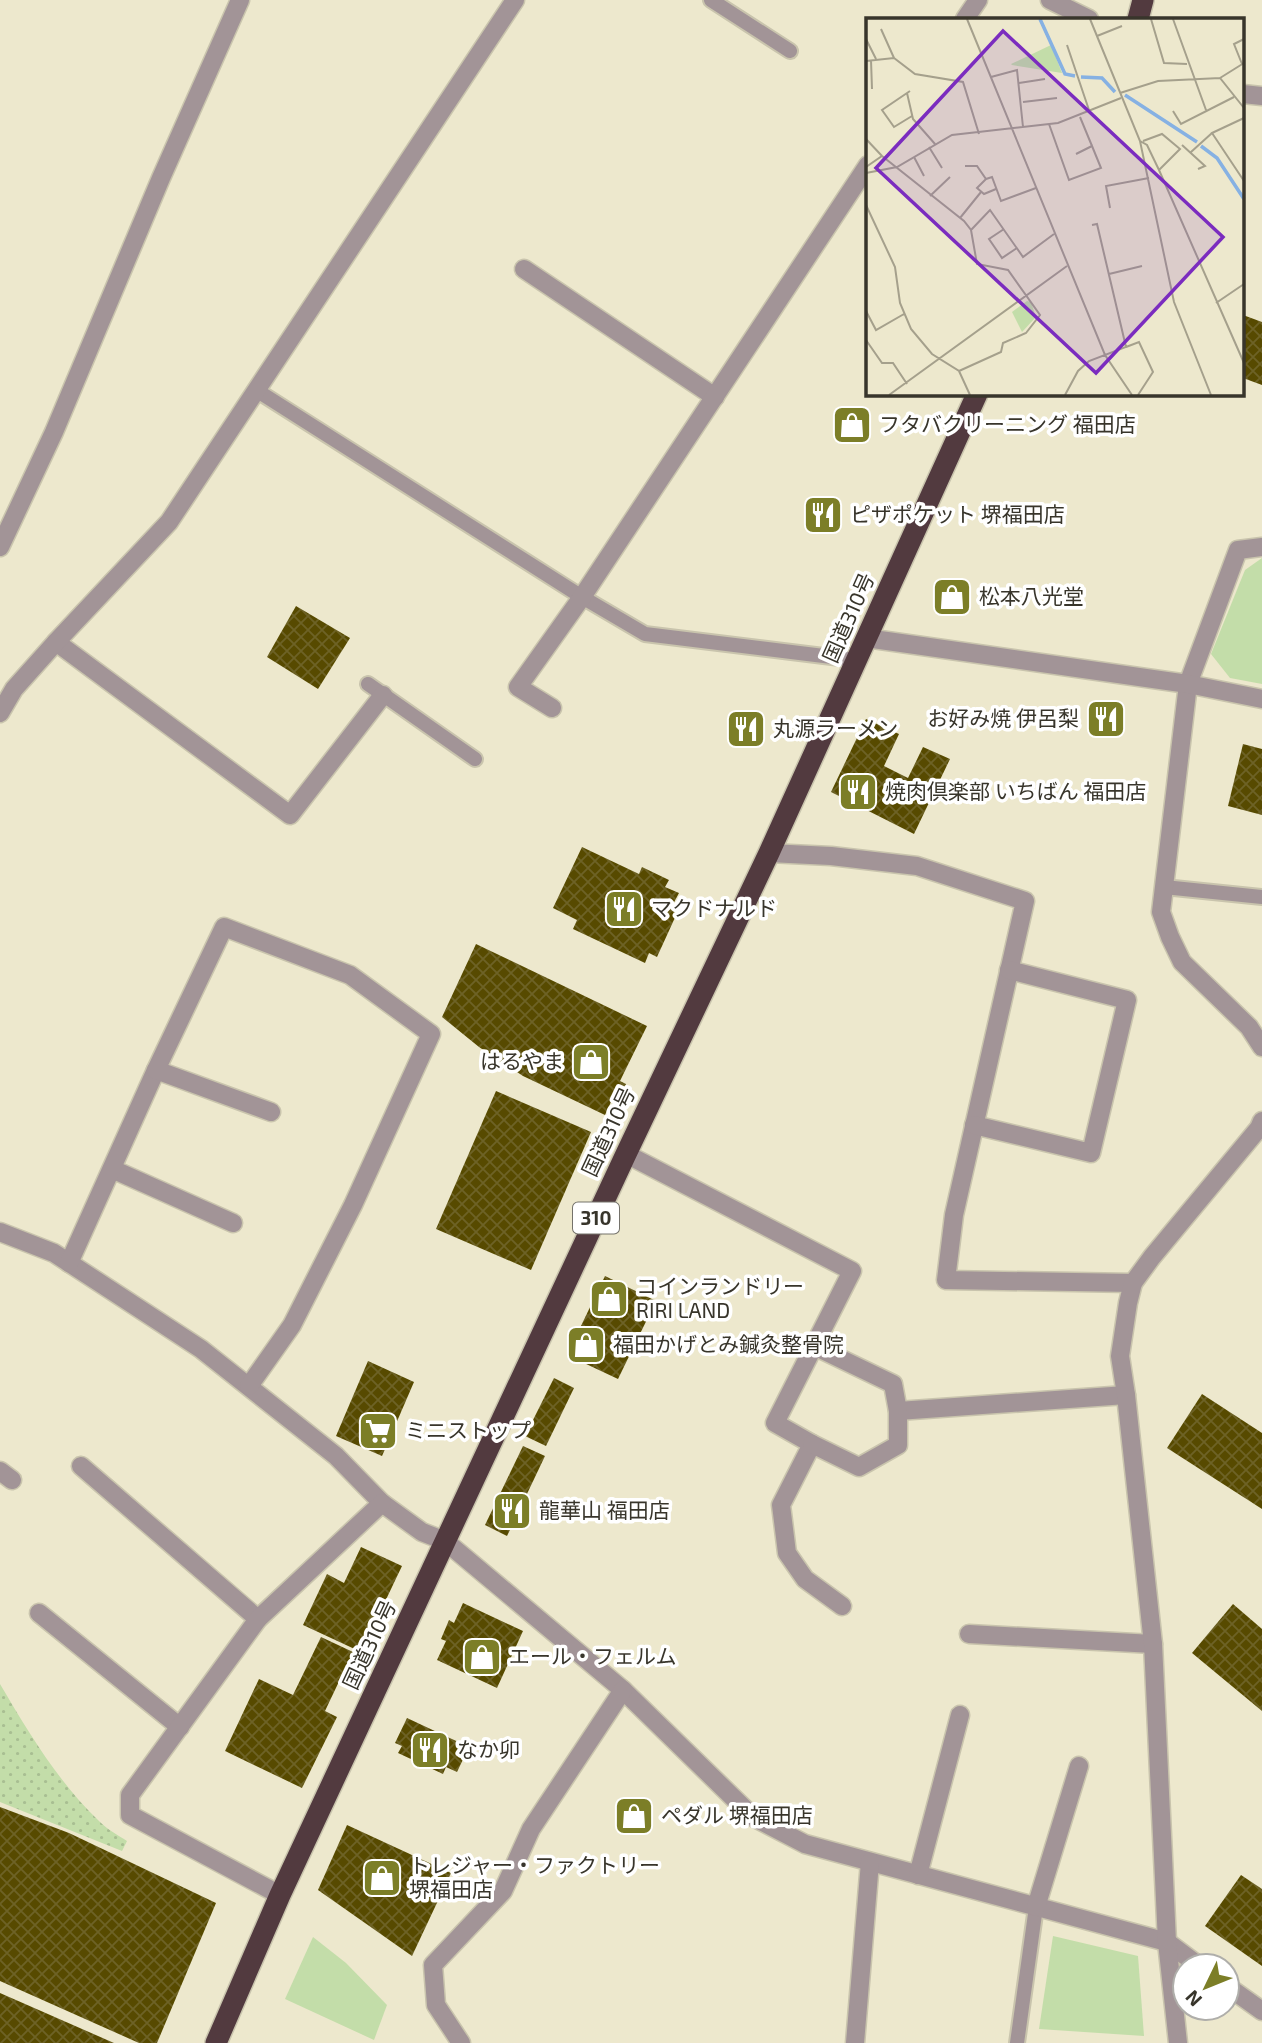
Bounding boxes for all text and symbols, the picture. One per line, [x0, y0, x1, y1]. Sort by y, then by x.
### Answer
inset map [866, 18, 1244, 396]
shop icon: フタバクリーニング 福田店 [831, 404, 873, 446]
place label: フタバクリーニング 福田店 [879, 411, 1136, 436]
restaurant icon: ピザポケット 堺福田店 [802, 494, 844, 536]
place label: ピザポケット 堺福田店 [850, 501, 1065, 526]
street label: 国道310号 [817, 569, 879, 666]
shop icon: 松本八光堂 [931, 576, 973, 618]
place label: 松本八光堂 [979, 583, 1084, 608]
restaurant icon: お好み焼 伊呂梨 [1085, 698, 1127, 740]
place label: お好み焼 伊呂梨 [927, 705, 1079, 730]
restaurant icon: 丸源ラーメン [725, 708, 767, 750]
place label: 丸源ラーメン [773, 715, 898, 740]
restaurant icon: 焼肉倶楽部 いちばん 福田店 [837, 771, 879, 813]
place label: 焼肉倶楽部 いちばん 福田店 [885, 778, 1146, 803]
restaurant icon: マクドナルド [603, 888, 645, 930]
place label: マクドナルド [651, 895, 777, 920]
shop icon: はるやま [570, 1041, 612, 1083]
place label: はるやま [480, 1048, 564, 1073]
street label: 国道310号 [576, 1083, 639, 1180]
road number: 310 [573, 1202, 619, 1234]
place label: コインランドリー RIRI LAND [636, 1273, 804, 1322]
shop icon: コインランドリー RIRI LAND [588, 1278, 630, 1320]
shop icon: 福田かげとみ鍼灸整骨院 [565, 1324, 607, 1366]
place label: 福田かげとみ鍼灸整骨院 [613, 1331, 844, 1356]
supermarket icon: ミニストップ [357, 1410, 399, 1452]
place label: ミニストップ [405, 1417, 531, 1442]
restaurant icon: 龍華山 福田店 [491, 1490, 533, 1532]
place label: 龍華山 福田店 [539, 1497, 670, 1522]
street label: 国道310号 [337, 1596, 400, 1693]
shop icon: エール・フェルム [461, 1636, 503, 1678]
place label: エール・フェルム [509, 1643, 677, 1668]
restaurant icon: なか卯 [409, 1729, 451, 1771]
place label: なか卯 [457, 1736, 520, 1761]
shop icon: ペダル 堺福田店 [613, 1795, 655, 1837]
place label: ペダル 堺福田店 [661, 1802, 813, 1827]
place label: トレジャー・ファクトリー 堺福田店 [409, 1852, 660, 1901]
shop icon: トレジャー・ファクトリー 堺福田店 [361, 1857, 403, 1899]
north arrow [1171, 1952, 1241, 2022]
text: N [1180, 1986, 1206, 2012]

